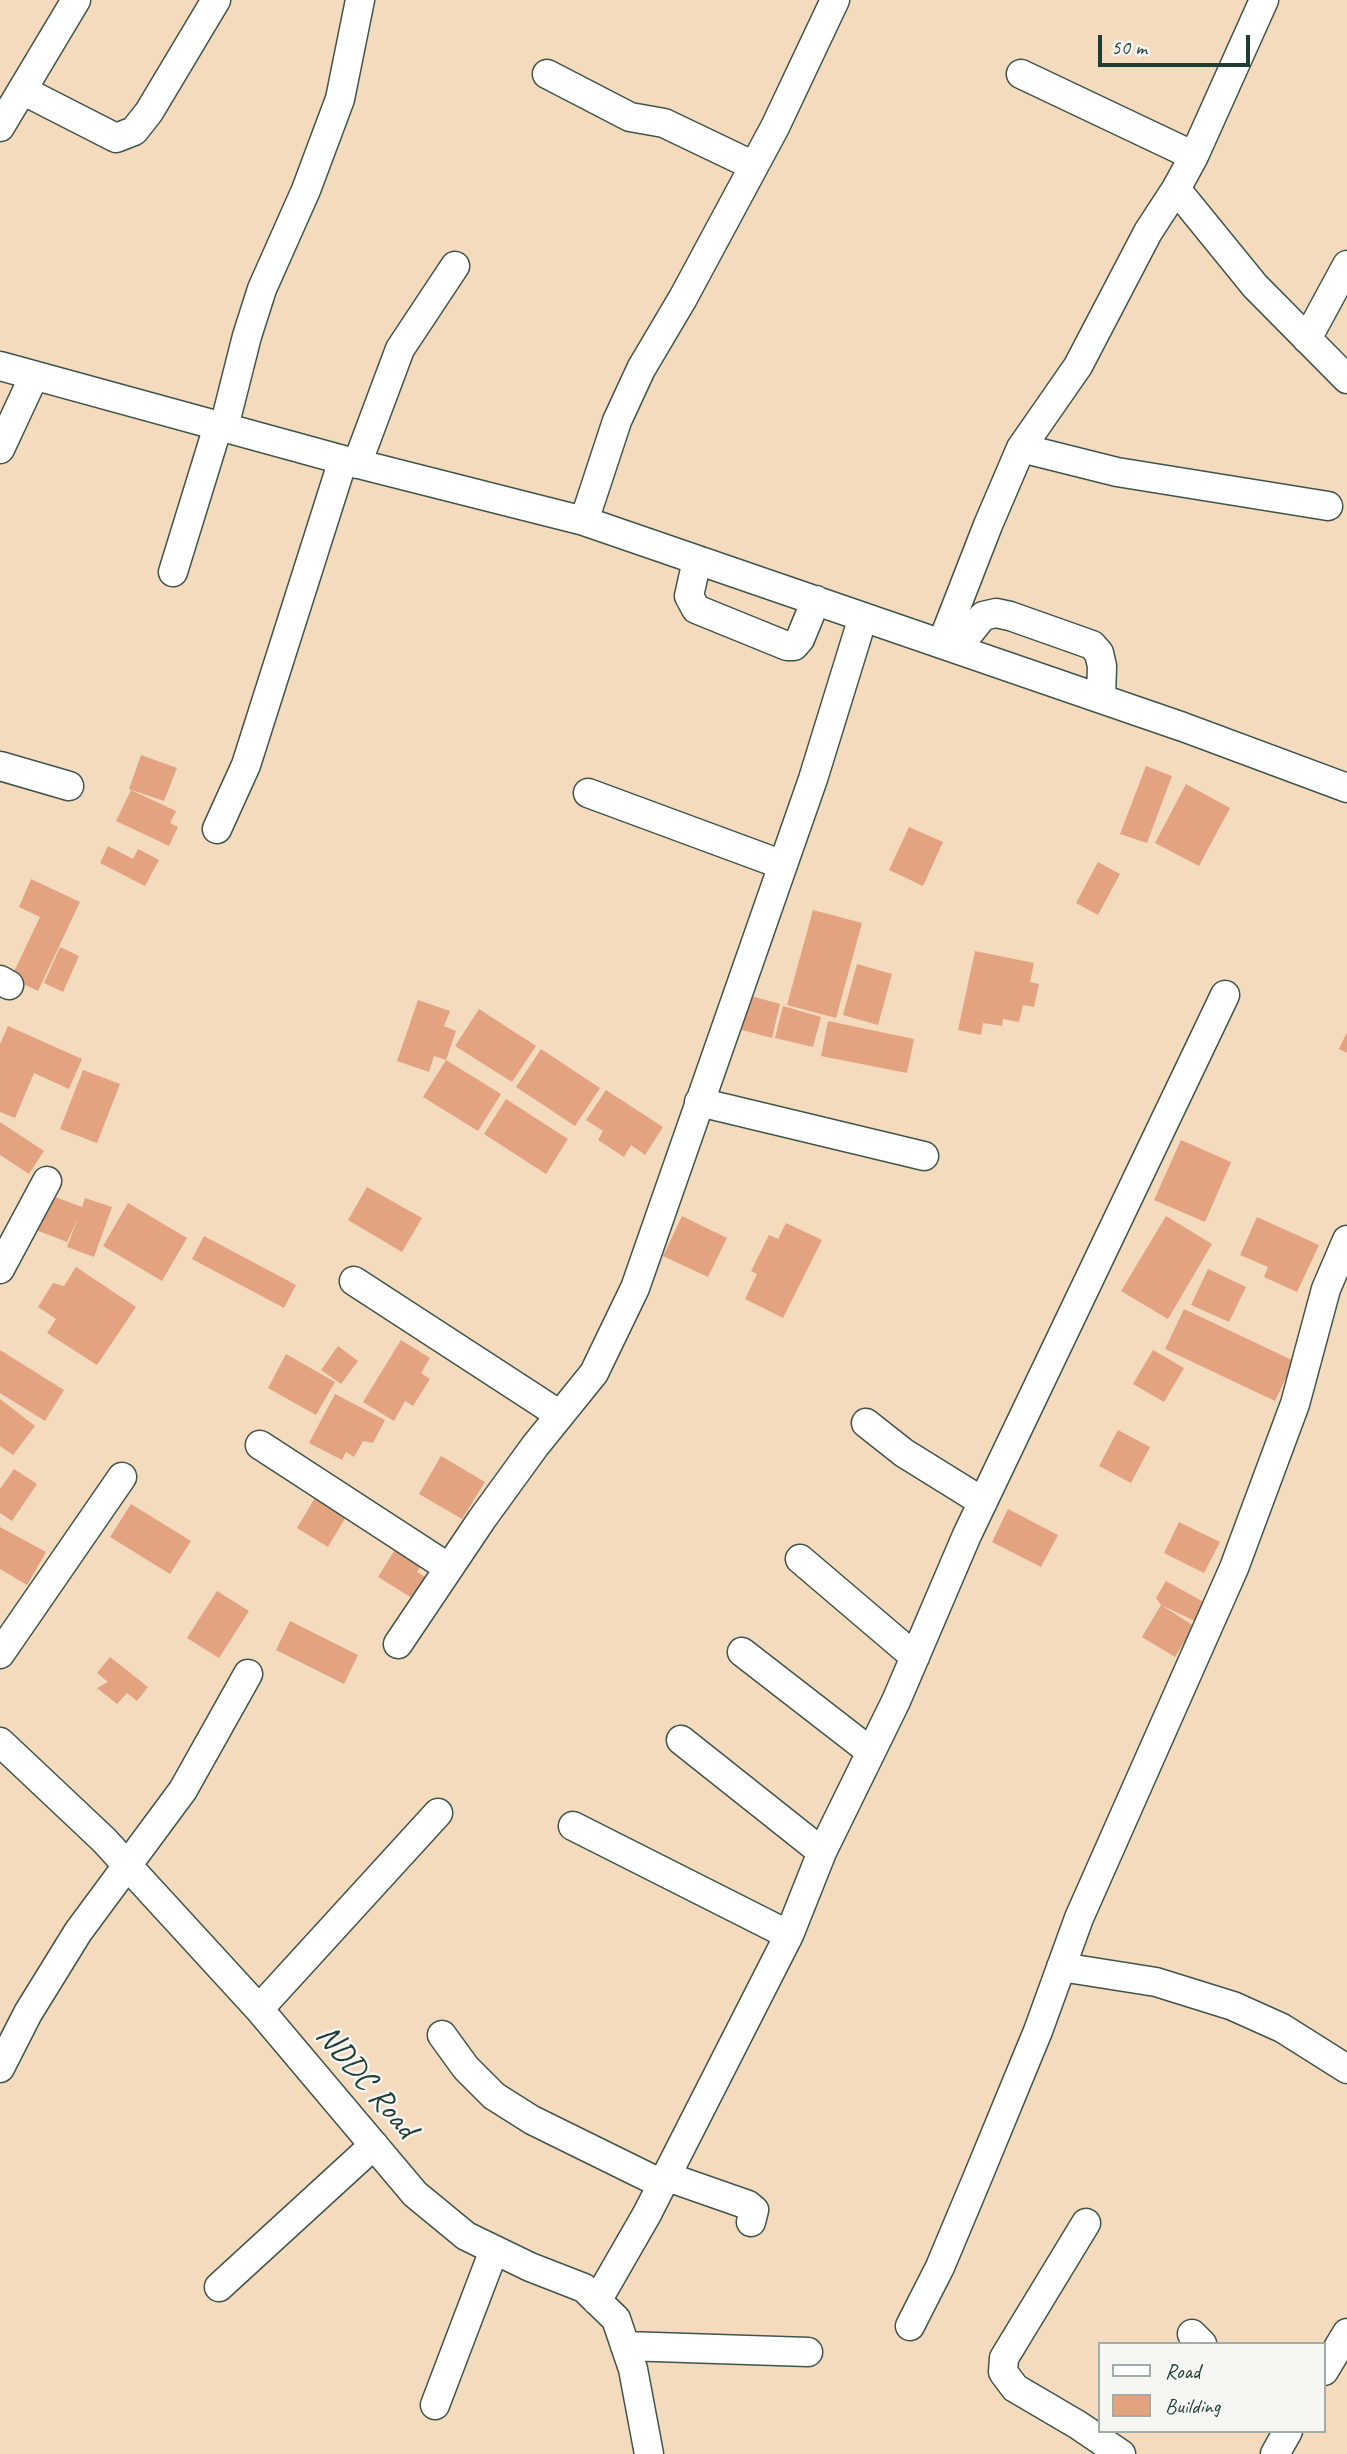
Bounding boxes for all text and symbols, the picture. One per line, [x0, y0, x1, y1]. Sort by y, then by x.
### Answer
scale bar [1102, 21, 1254, 65]
text: 50 m [1111, 34, 1147, 60]
street label: NDDC Road [307, 2017, 425, 2147]
legend [1098, 2342, 1326, 2433]
text: Road [1165, 2358, 1200, 2384]
text: Building [1165, 2393, 1220, 2419]

